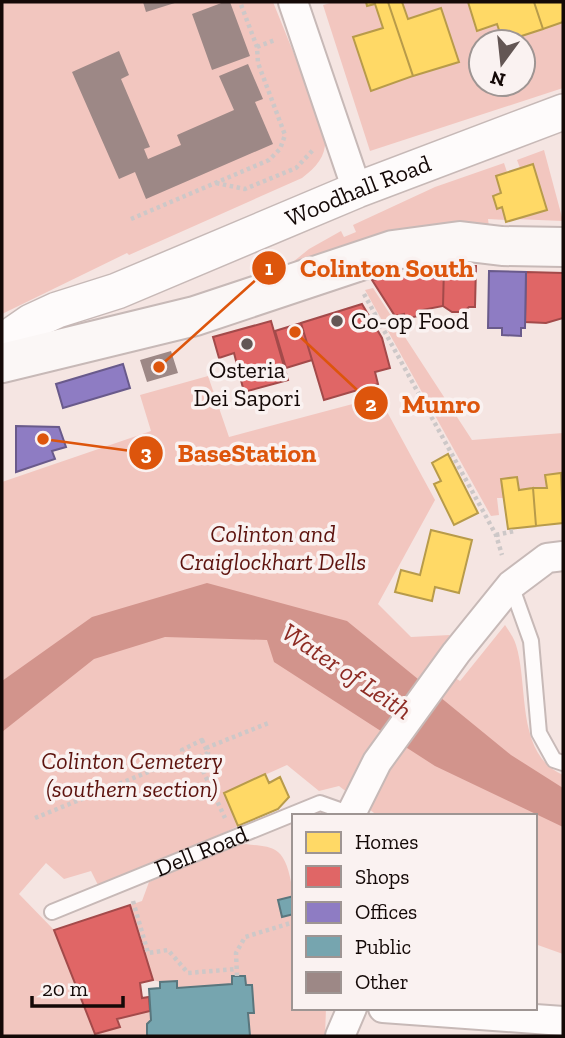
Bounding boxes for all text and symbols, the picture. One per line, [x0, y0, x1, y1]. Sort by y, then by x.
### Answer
north arrow [467, 28, 537, 98]
text: N [488, 66, 508, 92]
street label: Woodhall Road [281, 148, 435, 232]
callout: Colinton South [251, 245, 488, 292]
text: Colinton South [300, 252, 474, 284]
text: 1 [265, 255, 274, 280]
place label: Co-op Food [351, 306, 469, 335]
marker: Co-op Food [329, 313, 345, 329]
marker: Osteria Dei Sapori [239, 336, 255, 352]
place label: Osteria Dei Sapori [193, 355, 301, 412]
callout: Munro [353, 380, 495, 427]
text: Munro [402, 388, 481, 420]
text: 2 [365, 391, 377, 416]
callout: BaseStation [128, 430, 330, 477]
text: BaseStation [178, 437, 317, 469]
text: 3 [140, 440, 152, 465]
park label: Colinton and Craiglockhart Dells [180, 519, 366, 576]
water label: Water of Leith [276, 616, 418, 726]
park label: Colinton Cemetery (southern section) [41, 746, 223, 803]
legend [292, 814, 537, 1010]
street label: Dell Road [150, 819, 252, 883]
text: Homes [355, 829, 418, 854]
text: Shops [355, 864, 409, 889]
text: Offices [355, 899, 417, 924]
text: Public [355, 934, 411, 959]
scale bar [32, 964, 122, 1008]
text: Other [355, 969, 409, 994]
text: 20 m [42, 976, 88, 1001]

